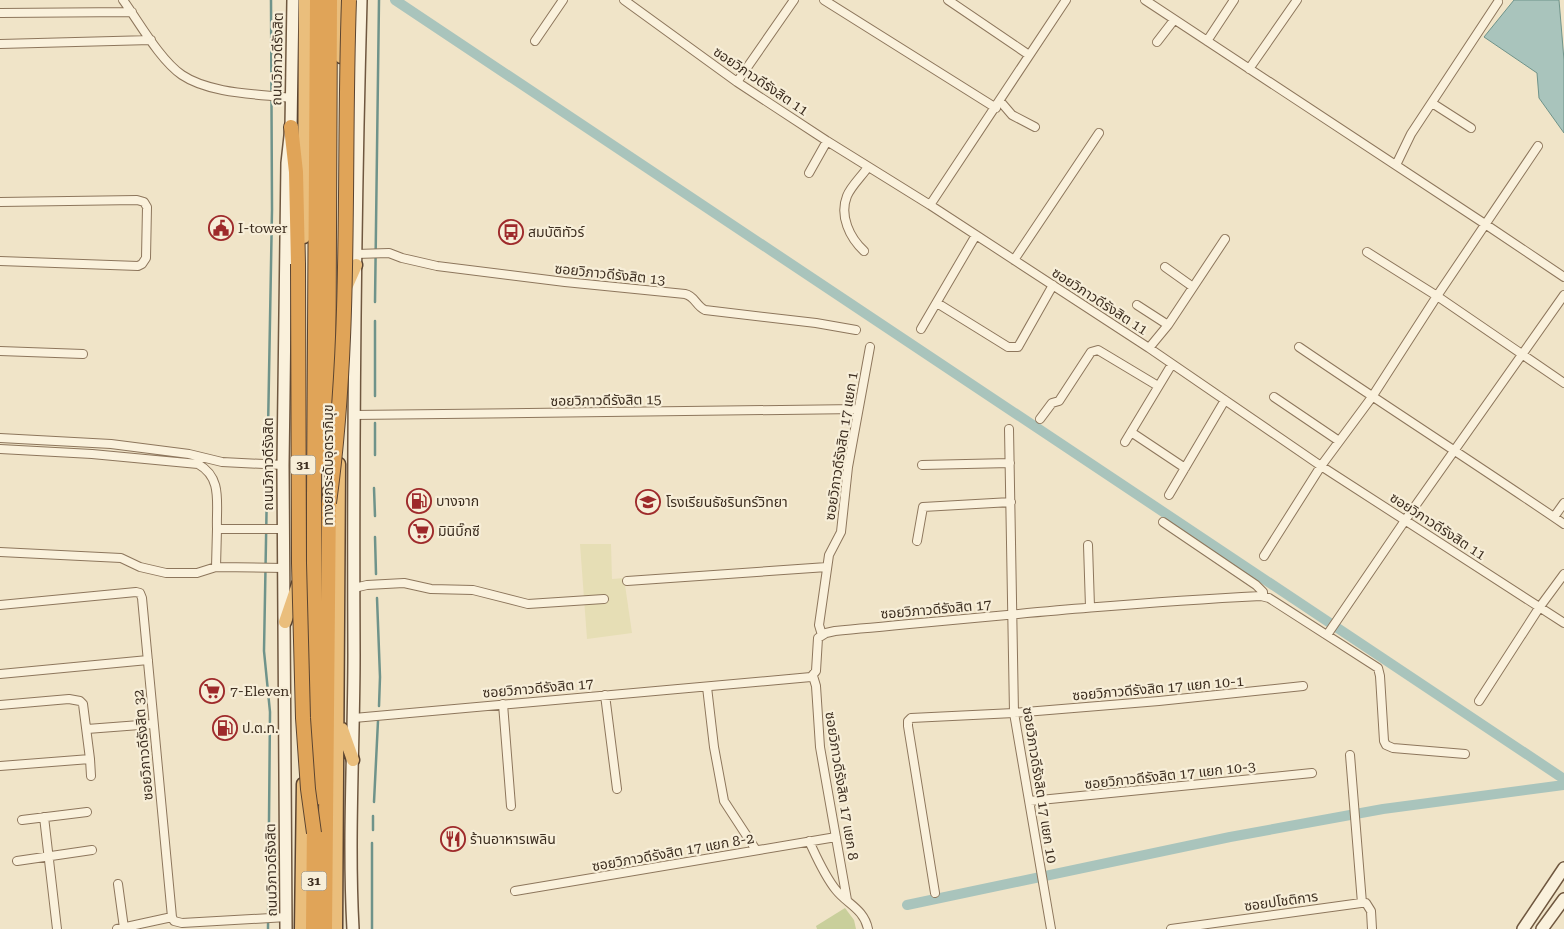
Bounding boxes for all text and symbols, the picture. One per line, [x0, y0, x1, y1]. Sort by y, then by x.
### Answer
street label: ถนนวิภาวดีรังสิต [268, 12, 286, 106]
street label: ซอยวิภาวดีรังสิต 11 [710, 43, 812, 119]
public building icon: I-tower [208, 215, 234, 241]
bus stop icon: สมบัติทัวร์ [498, 219, 524, 245]
place label: I-tower [238, 220, 288, 236]
place label: สมบัติทัวร์ [528, 224, 585, 240]
street label: ซอยวิภาวดีรังสิต 13 [554, 260, 666, 288]
street label: ซอยวิภาวดีรังสิต 11 [1049, 264, 1151, 338]
street label: ซอยวิภาวดีรังสิต 17 แยก 1 [821, 370, 861, 521]
street label: ซอยวิภาวดีรังสิต 15 [550, 391, 662, 409]
street label: ทางยกระดับอุตราภิมุข [320, 404, 337, 526]
street label: ถนนวิภาวดีรังสิต [260, 417, 276, 511]
road number: 31 [290, 456, 316, 474]
fuel station icon: บางจาก [406, 488, 432, 514]
school or university icon: โรงเรียนธัชรินทร์วิทยา [635, 489, 661, 515]
street label: ซอยวิภาวดีรังสิต 11 [1387, 489, 1489, 563]
place label: บางจาก [436, 493, 479, 509]
place label: โรงเรียนธัชรินทร์วิทยา [666, 494, 788, 510]
supermarket icon: มินิบิ๊กซี [408, 518, 434, 544]
place label: มินิบิ๊กซี [438, 522, 480, 539]
street label: ซอยวิภาวดีรังสิต 17 [880, 596, 992, 622]
street label: ซอยวิภาวดีรังสิต 17 แยก 10-1 [1072, 673, 1245, 703]
street label: ซอยวิภาวดีรังสิต 17 [482, 675, 594, 701]
supermarket icon: 7-Eleven [199, 678, 225, 704]
place label: 7-Eleven [230, 683, 289, 699]
street label: ซอยวิภาวดีรังสิต 32 [130, 689, 156, 801]
street label: ซอยวิภาวดีรังสิต 17 แยก 10 [1020, 706, 1060, 865]
street label: ซอยวิภาวดีรังสิต 17 แยก 8 [822, 711, 862, 862]
fuel station icon: ป.ต.ท. [212, 715, 238, 741]
place label: ป.ต.ท. [242, 720, 279, 736]
street label: ซอยวิภาวดีรังสิต 17 แยก 10-3 [1084, 758, 1257, 792]
street label: ถนนวิภาวดีรังสิต [262, 823, 280, 917]
restaurant icon: ร้านอาหารเพลิน [440, 826, 466, 852]
street label: ซอยวิภาวดีรังสิต 17 แยก 8-2 [591, 830, 755, 874]
place label: ร้านอาหารเพลิน [470, 831, 556, 847]
road number: 31 [302, 871, 326, 890]
street label: ซอยปโชติการ [1243, 888, 1319, 914]

